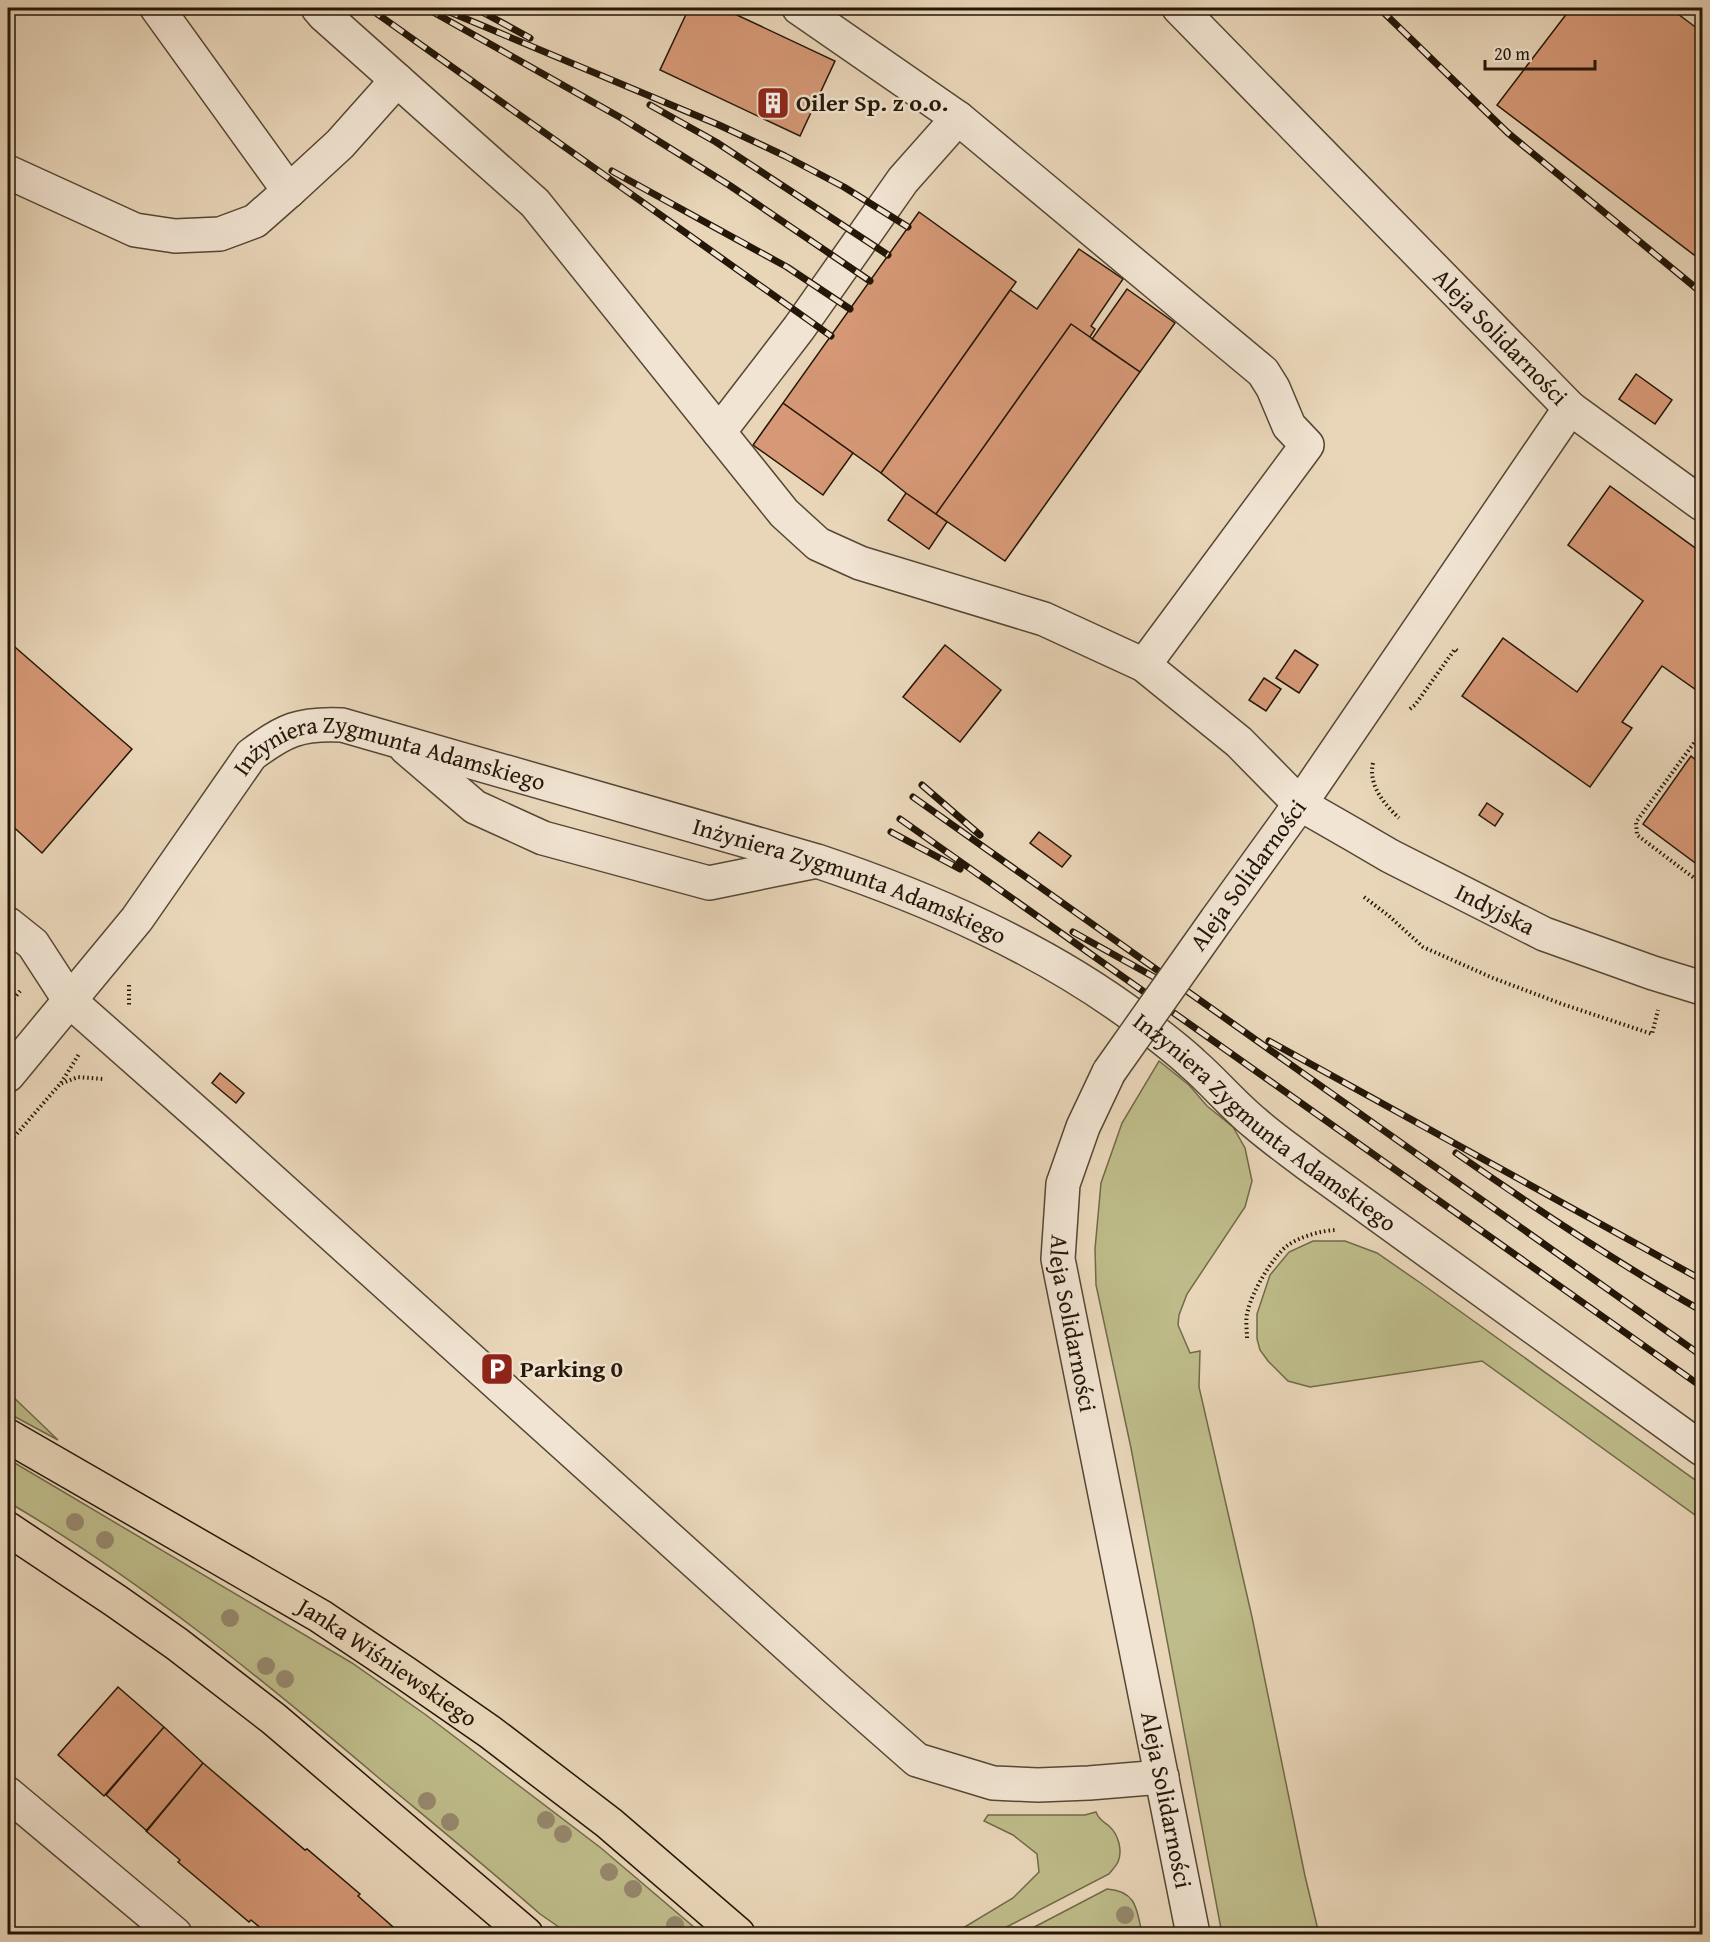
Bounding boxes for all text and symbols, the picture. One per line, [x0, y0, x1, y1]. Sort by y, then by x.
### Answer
scale bar [1485, 33, 1594, 71]
text: 20 m [1494, 40, 1530, 67]
building icon: Oiler Sp. z o.o. [755, 85, 791, 121]
place label: Oiler Sp. z o.o. [796, 85, 948, 120]
street label: Aleja Solidarności [1426, 260, 1576, 413]
text: Inżyniera Zygmunta Adamskiego [224, 707, 550, 799]
street label: Inżyniera Zygmunta Adamskiego [228, 767, 560, 801]
street label: Aleja Solidarności [1181, 792, 1315, 958]
street label: Inżyniera Zygmunta Adamskiego [689, 808, 1013, 953]
street label: Indyjska [1449, 874, 1542, 944]
street label: Inżyniera Zygmunta Adamskiego [1126, 1004, 1404, 1240]
street label: Aleja Solidarności [1041, 1234, 1106, 1415]
parking icon: Parking 0 [479, 1351, 515, 1387]
place label: Parking 0 [520, 1351, 623, 1386]
street label: Janka Wiśniewskiego [289, 1587, 485, 1735]
street label: Aleja Solidarności [1132, 1708, 1202, 1892]

